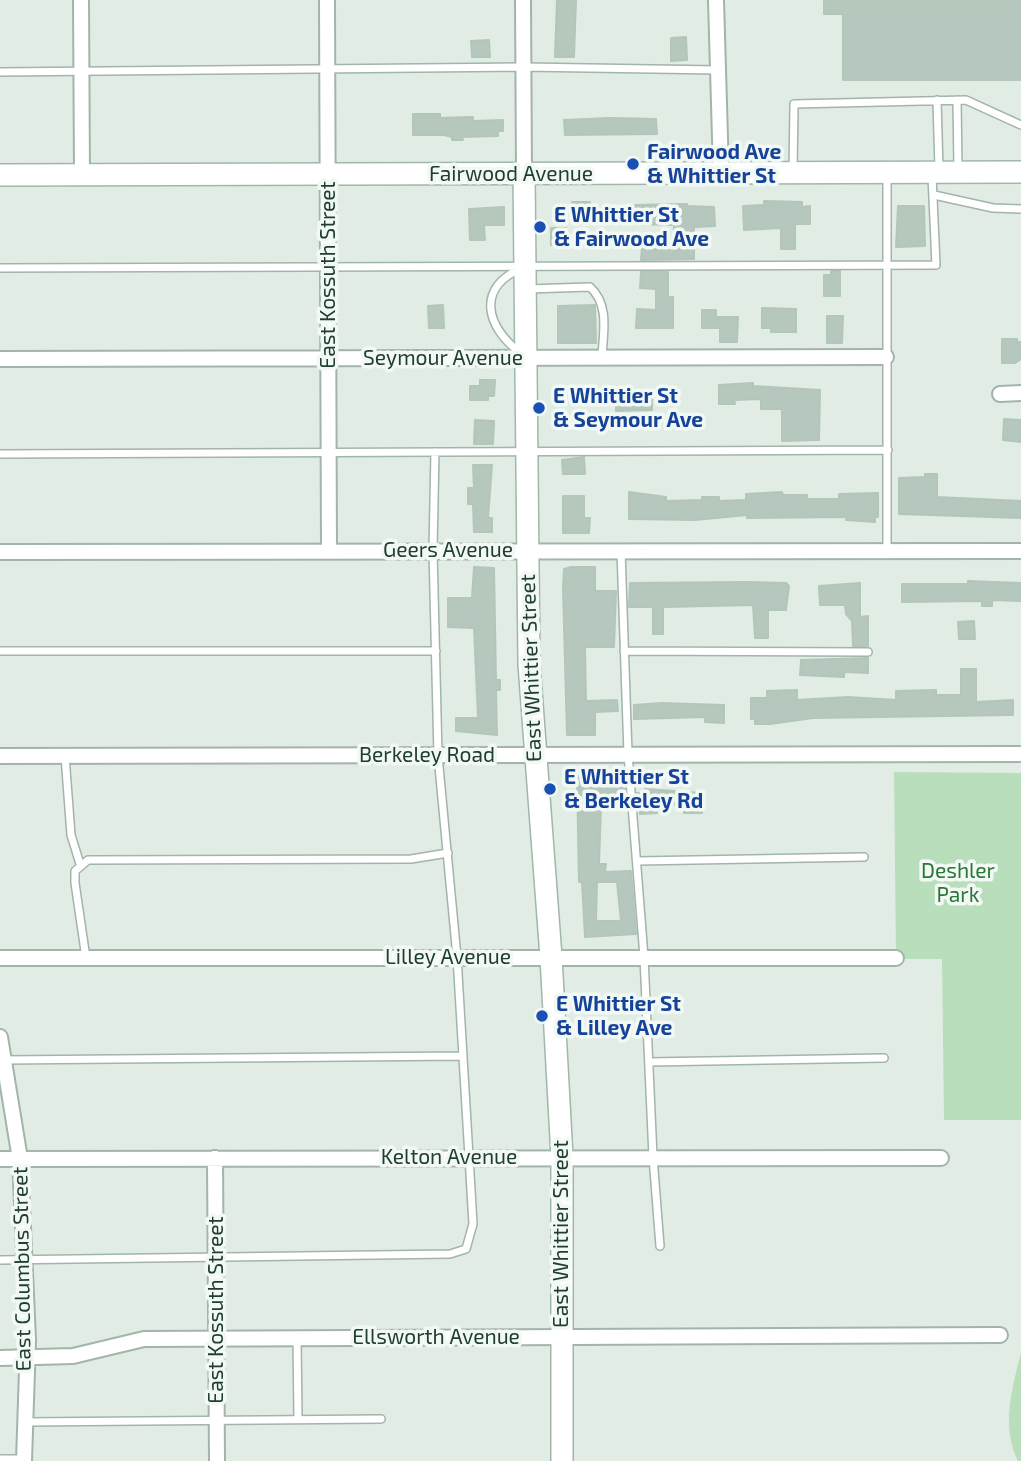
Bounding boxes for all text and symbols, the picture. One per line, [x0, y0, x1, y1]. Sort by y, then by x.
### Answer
place label: Fairwood Ave & Whittier St [647, 139, 781, 189]
marker: Fairwood Ave & Whittier St [625, 156, 641, 172]
street label: Fairwood Avenue [429, 161, 593, 187]
street label: East Kossuth Street [315, 181, 341, 369]
place label: E Whittier St & Fairwood Ave [554, 202, 709, 252]
marker: E Whittier St & Fairwood Ave [532, 219, 548, 235]
street label: Seymour Avenue [363, 345, 523, 371]
place label: E Whittier St & Seymour Ave [553, 383, 703, 433]
marker: E Whittier St & Seymour Ave [531, 400, 547, 416]
street label: Geers Avenue [383, 537, 513, 563]
street label: East Whittier Street [515, 574, 547, 762]
street label: Berkeley Road [359, 742, 495, 768]
place label: E Whittier St & Berkeley Rd [564, 764, 703, 814]
marker: E Whittier St & Berkeley Rd [542, 781, 558, 797]
park label: Deshler Park [921, 858, 995, 908]
street label: Lilley Avenue [385, 944, 511, 970]
place label: E Whittier St & Lilley Ave [556, 991, 681, 1041]
marker: E Whittier St & Lilley Ave [534, 1008, 550, 1024]
street label: East Whittier Street [548, 1140, 574, 1328]
street label: Kelton Avenue [381, 1144, 517, 1170]
street label: East Columbus Street [8, 1166, 36, 1372]
street label: East Kossuth Street [203, 1216, 229, 1404]
street label: Ellsworth Avenue [352, 1324, 520, 1350]

